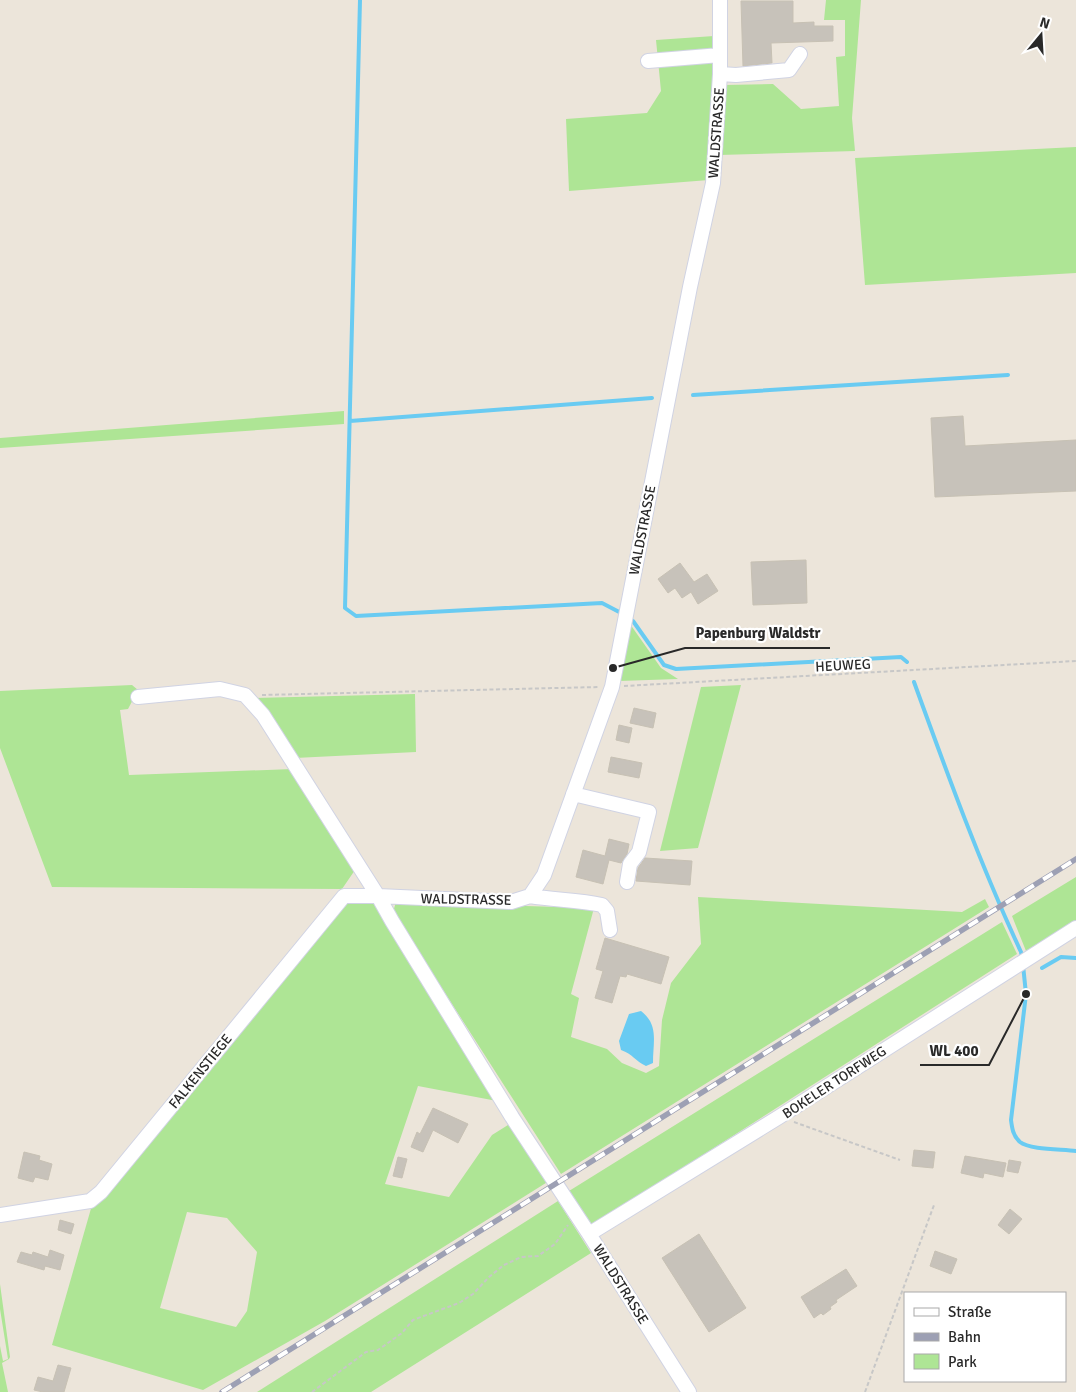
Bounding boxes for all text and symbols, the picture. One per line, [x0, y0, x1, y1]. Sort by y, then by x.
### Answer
north arrow [1016, 10, 1066, 60]
text: N [1038, 14, 1052, 33]
street label: WALDSTRASSE [705, 87, 728, 179]
street label: WALDSTRASSE [625, 484, 660, 576]
callout: Papenburg Waldstr [685, 618, 830, 648]
text: Papenburg Waldstr [695, 624, 821, 642]
street label: HEUWEG [815, 656, 871, 675]
street label: WALDSTRASSE [420, 890, 512, 909]
street label: FALKENSTIEGE [165, 1031, 236, 1112]
callout: WL 400 [920, 1035, 989, 1065]
street label: BOKELER TORFWEG [779, 1042, 889, 1122]
text: WL 400 [930, 1042, 979, 1060]
street label: WALDSTRASSE [589, 1241, 652, 1327]
legend [904, 1292, 1066, 1382]
text: Straße [948, 1303, 992, 1321]
text: Bahn [948, 1328, 981, 1346]
text: Park [948, 1353, 977, 1371]

